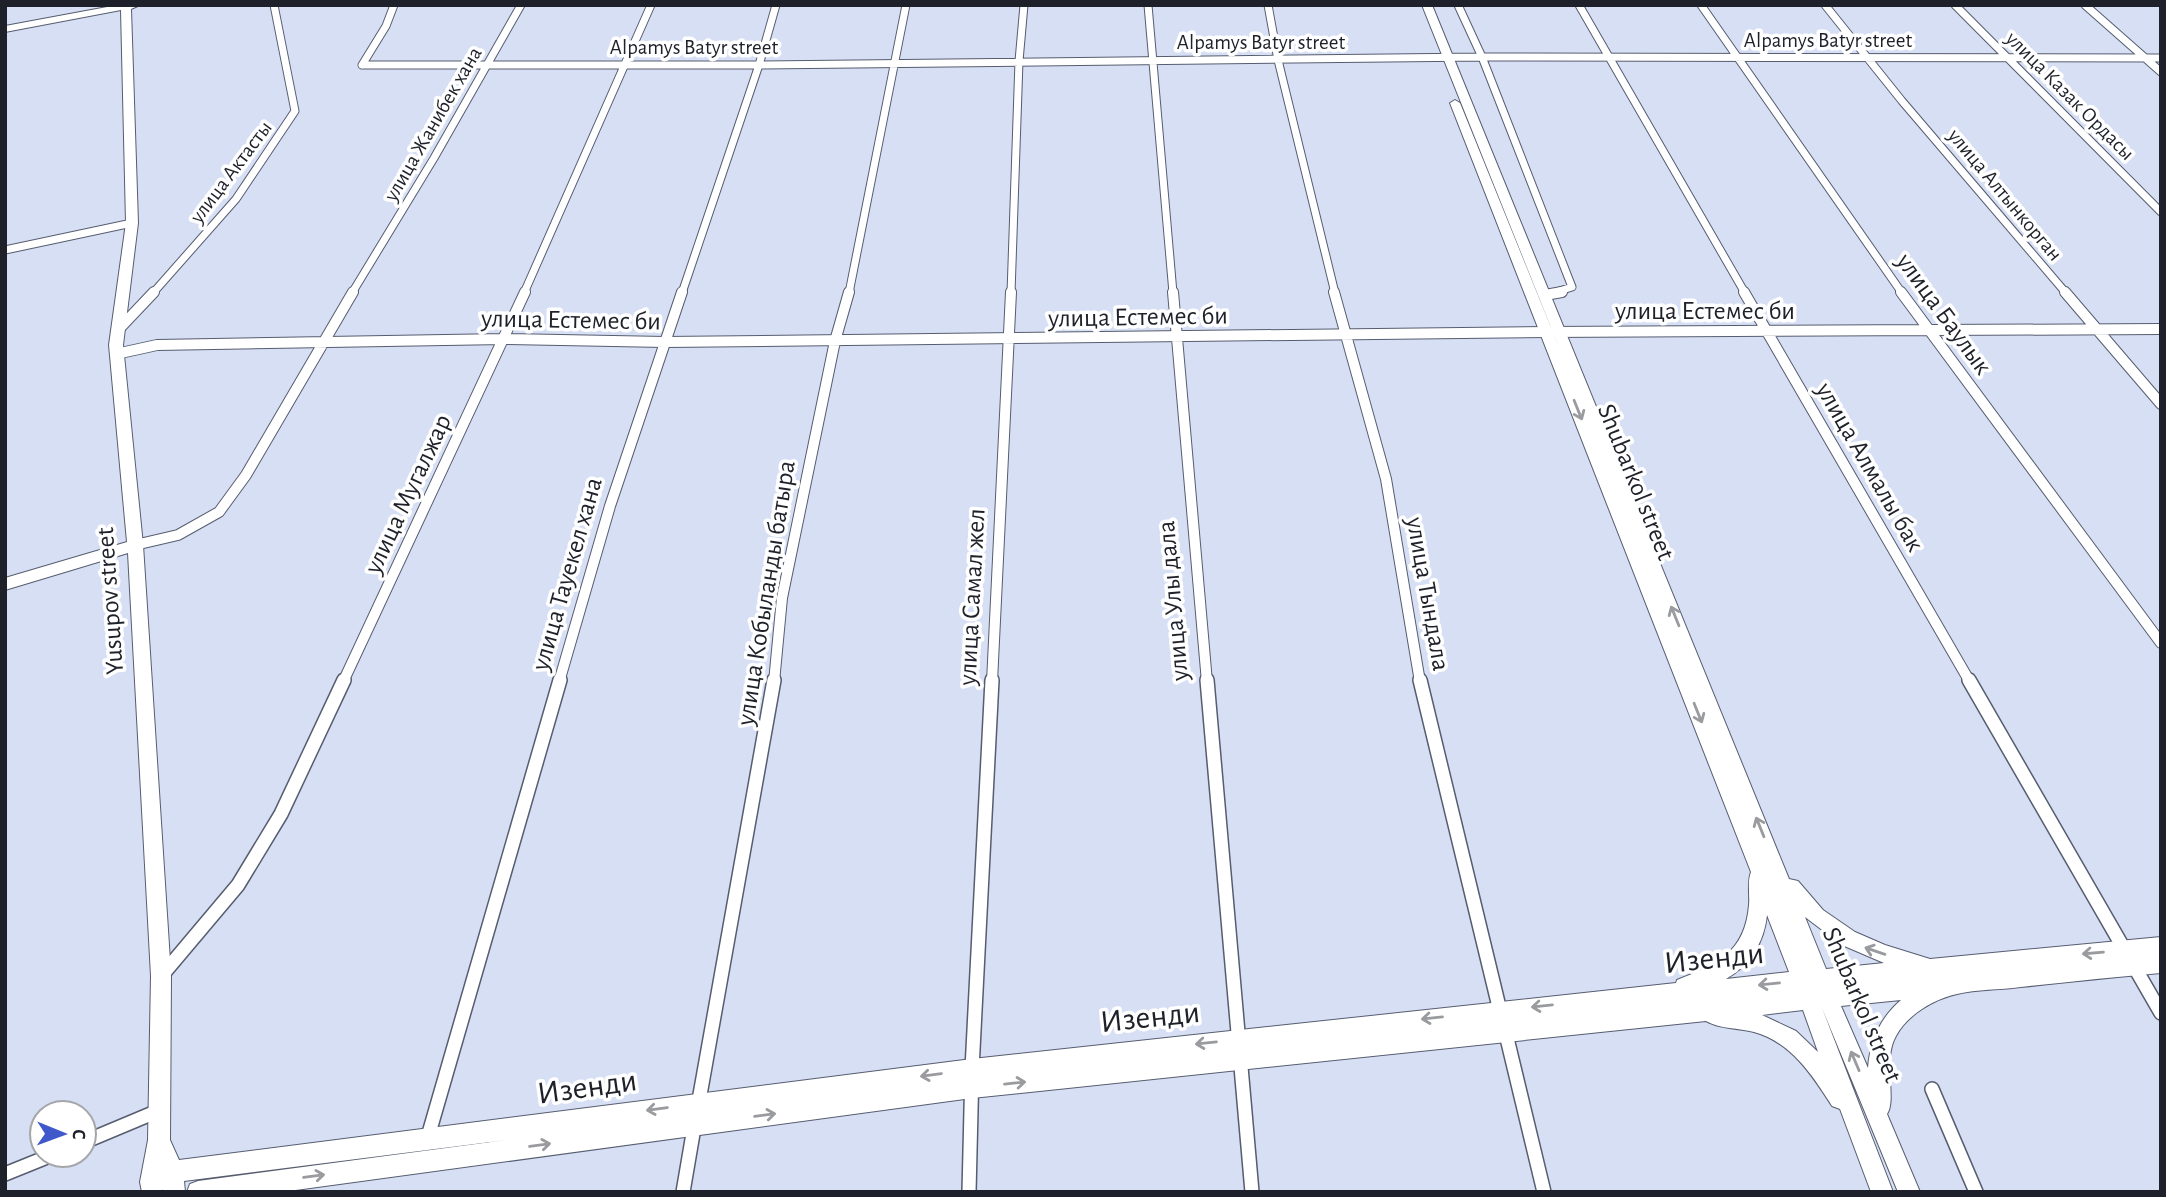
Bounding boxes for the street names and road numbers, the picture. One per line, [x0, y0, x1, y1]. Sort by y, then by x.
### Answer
street label: улица Казак Ордасы [2001, 27, 2138, 164]
street label: Alpamys Batyr street [1744, 30, 1912, 51]
street label: Alpamys Batyr street [1177, 32, 1345, 53]
street label: Alpamys Batyr street [610, 37, 778, 58]
street label: улица Жанибек хана [380, 43, 486, 206]
street label: улица Актасты [185, 117, 276, 228]
street label: улица Алтынкорган [1943, 124, 2066, 265]
street label: улица Баулык [1891, 248, 1997, 379]
street label: улица Естемес би [1614, 298, 1795, 324]
street label: улица Естемес би [1047, 302, 1228, 332]
street label: улица Естемес би [480, 305, 661, 335]
street label: улица Алмалы бак [1811, 377, 1929, 556]
street label: Shubarkol street [1593, 400, 1679, 564]
street label: улица Мугалжар [359, 410, 456, 579]
street label: улица Кобыланды батыра [732, 458, 800, 728]
street label: улица Тауекел хана [527, 475, 607, 674]
street label: улица Самал жел [954, 508, 990, 687]
street label: улица Тындала [1402, 514, 1454, 673]
street label: улица Улы дала [1153, 520, 1193, 683]
street label: Yusupov street [92, 526, 128, 676]
street label: Shubarkol street [1818, 924, 1906, 1086]
street label: Изенди [1663, 937, 1765, 979]
street label: Изенди [1099, 996, 1201, 1038]
street label: Изенди [535, 1064, 639, 1110]

